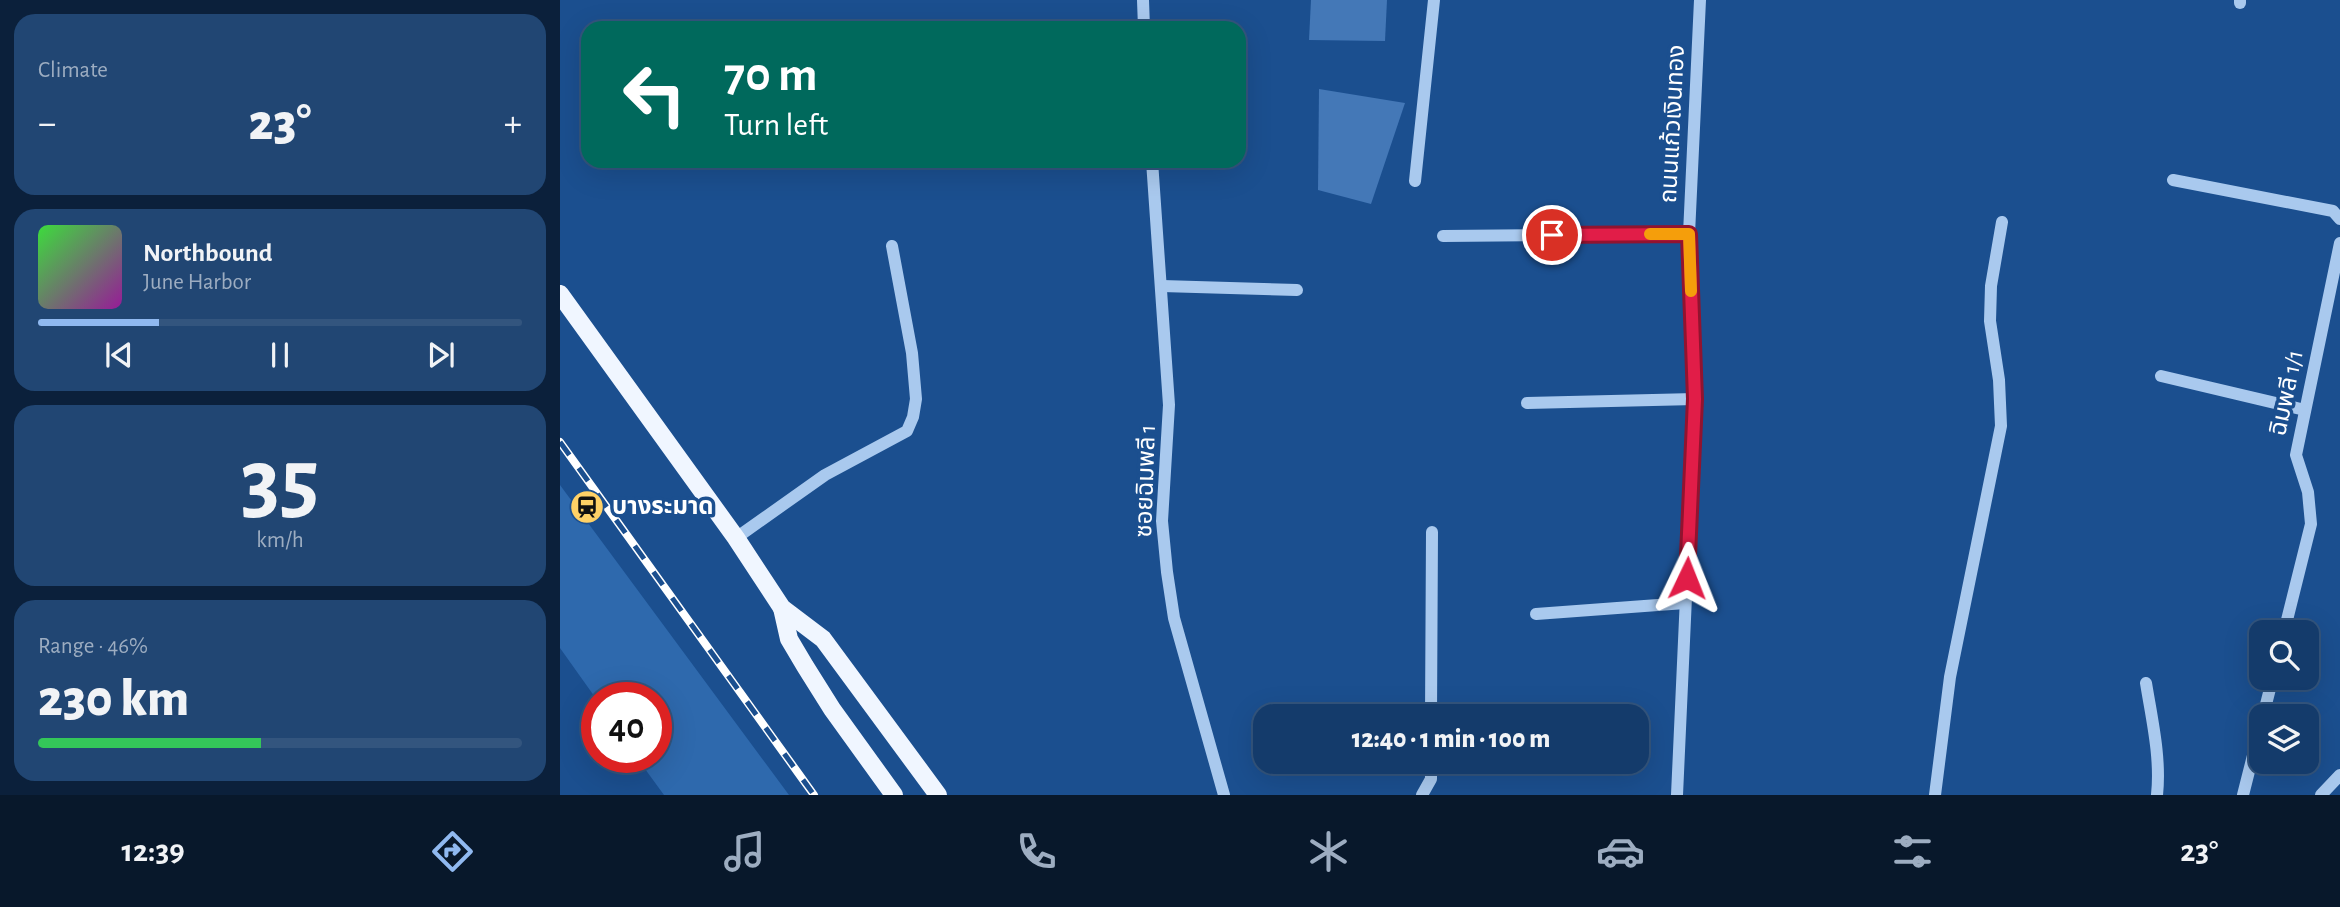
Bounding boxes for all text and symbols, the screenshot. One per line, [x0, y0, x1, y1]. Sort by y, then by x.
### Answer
street label: ถนนแก้วเงินทอง [1655, 44, 1689, 204]
icon: left [609, 49, 700, 140]
text: 70 m [724, 51, 818, 100]
text: Climate [38, 59, 108, 82]
text: 23° [249, 97, 311, 149]
text: − [38, 105, 56, 143]
text: + [504, 105, 522, 143]
text: Turn left [724, 109, 828, 141]
pin [1522, 205, 1582, 265]
icon: arrive [1533, 216, 1571, 254]
text: Northbound [143, 240, 272, 266]
text: June Harbor [143, 271, 251, 294]
icon: previous [100, 336, 138, 374]
icon: pause [261, 336, 299, 374]
icon: next [422, 336, 460, 374]
street label: ฉิมพลี 1/1 [2265, 348, 2308, 438]
street label: ซอยฉิมพลี 1 [1131, 424, 1160, 538]
text: 35 [241, 436, 319, 527]
station icon: บางระมาด [568, 488, 606, 526]
place label: บางระมาด [612, 495, 714, 519]
text: km/h [256, 529, 304, 552]
position arrow [1650, 541, 1724, 615]
map controls [2249, 620, 2319, 774]
button: search [2249, 620, 2319, 690]
text: Range · 46% [38, 635, 148, 658]
text: 230 km [38, 673, 189, 725]
speed limit sign: 40 [581, 682, 672, 773]
button: layers [2249, 704, 2319, 774]
text: 12:40 · 1 min · 100 m [1352, 726, 1550, 752]
icon: directions [428, 827, 477, 876]
icon: music [720, 827, 769, 876]
icon: phone [1012, 827, 1061, 876]
icon: climate [1304, 827, 1353, 876]
icon: car [1596, 827, 1645, 876]
icon: filters [1888, 827, 1937, 876]
text: 12:39 [122, 835, 185, 867]
text: 23° [2180, 835, 2218, 867]

